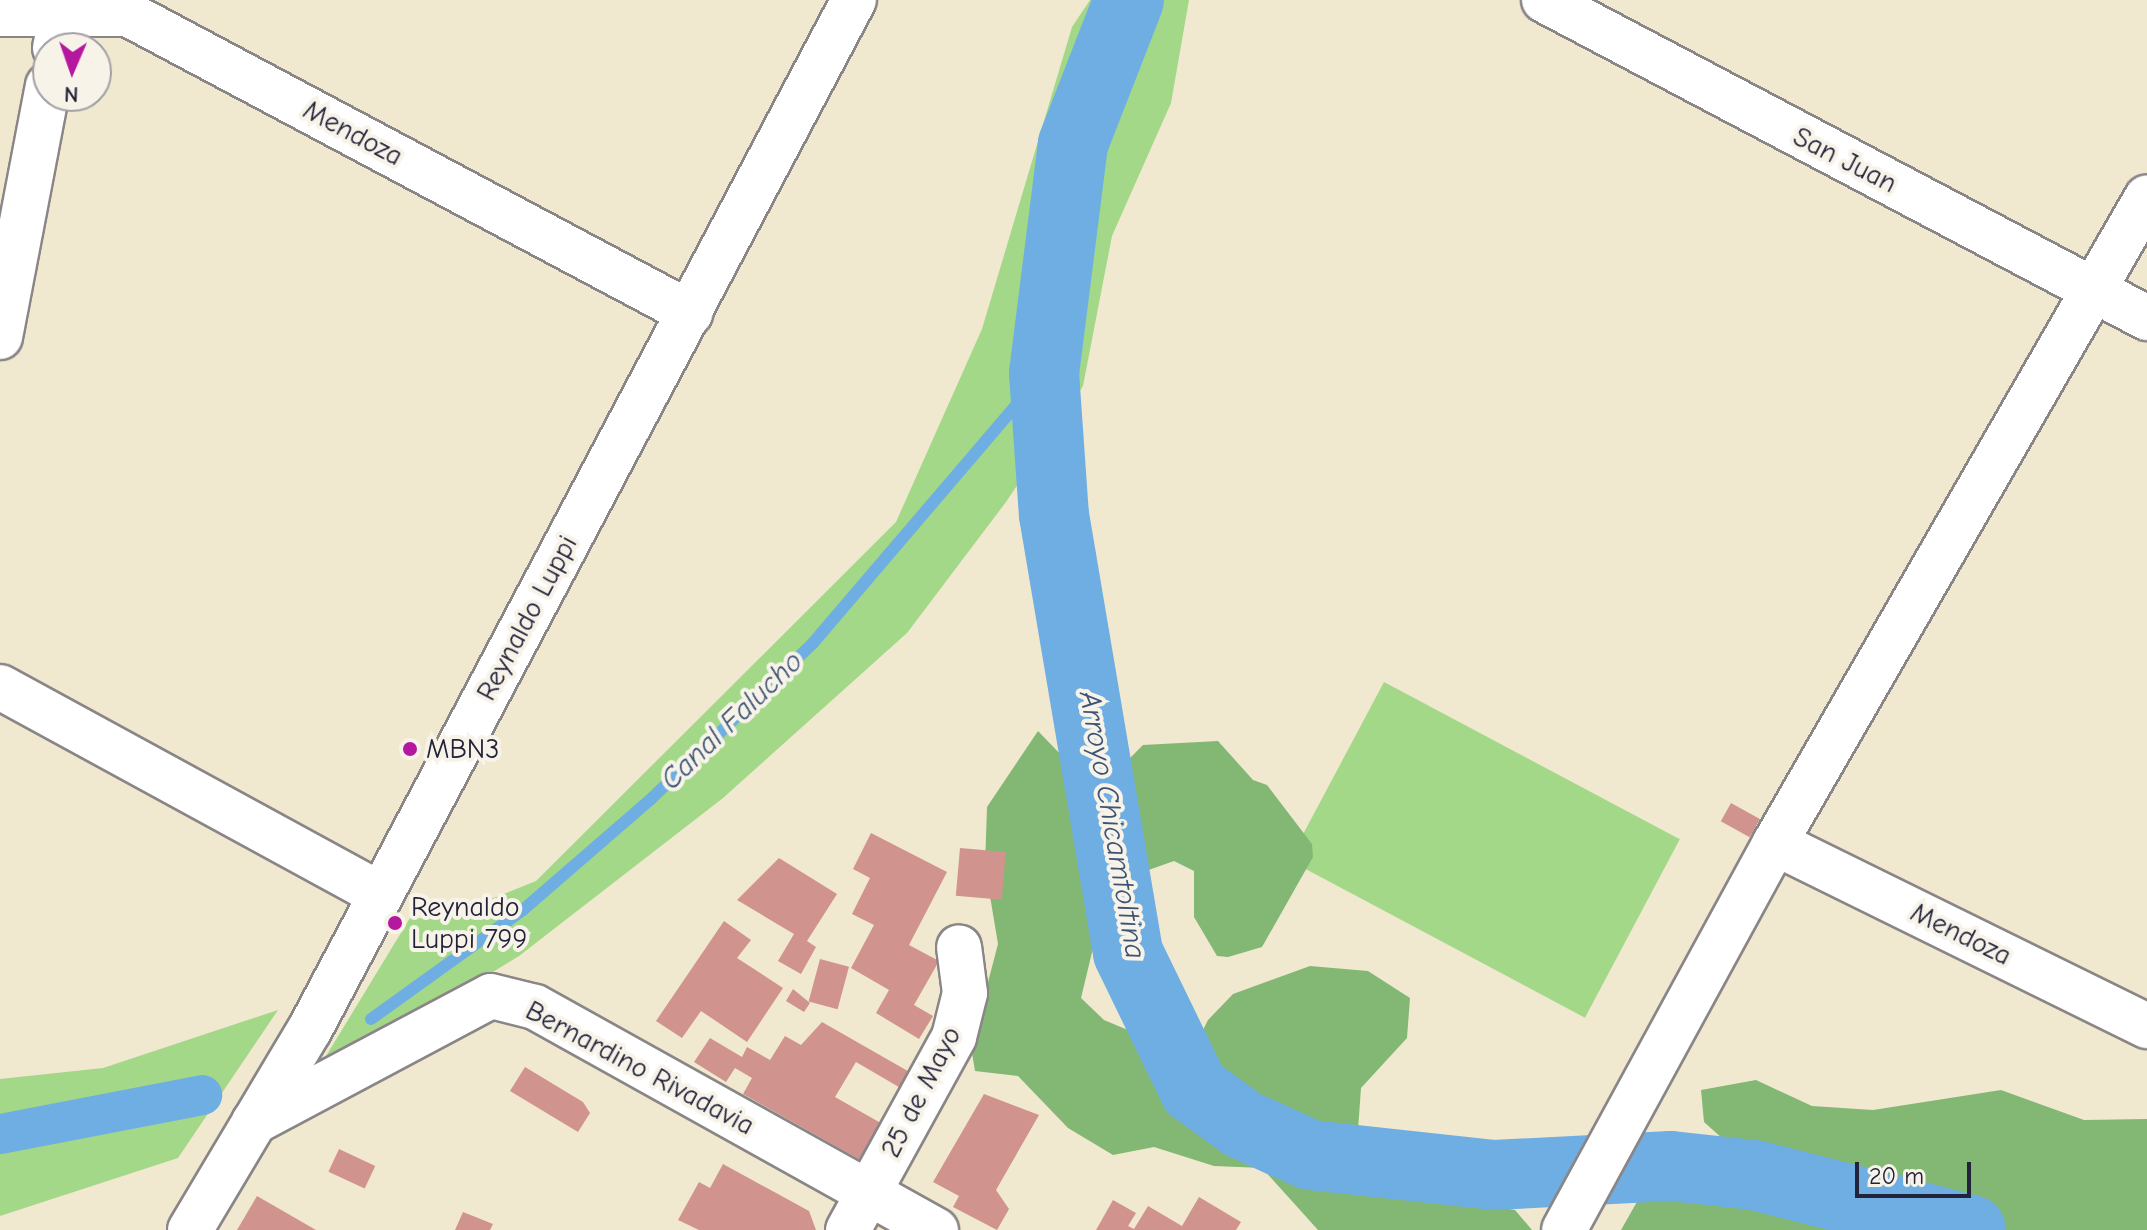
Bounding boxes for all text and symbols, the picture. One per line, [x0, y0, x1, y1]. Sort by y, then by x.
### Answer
north arrow [32, 32, 112, 112]
text: N [64, 81, 79, 107]
street label: Mendoza [298, 93, 408, 173]
street label: San Juan [1788, 120, 1902, 200]
street label: Reynaldo Luppi [469, 530, 585, 706]
water label: Canal Falucho [653, 644, 811, 798]
water label: Arroyo Chicamtoltina [1071, 688, 1153, 962]
place label: MBN3 [426, 732, 499, 766]
marker: MBN3 [401, 740, 419, 758]
place label: Reynaldo Luppi 799 [411, 890, 527, 956]
street label: Mendoza [1905, 895, 2017, 973]
marker: Reynaldo Luppi 799 [386, 914, 404, 932]
street label: Bernardino Rivadavia [520, 994, 760, 1142]
street label: 25 de Mayo [874, 1021, 968, 1163]
scale bar [1859, 1146, 1975, 1196]
text: 20 m [1869, 1162, 1924, 1190]

